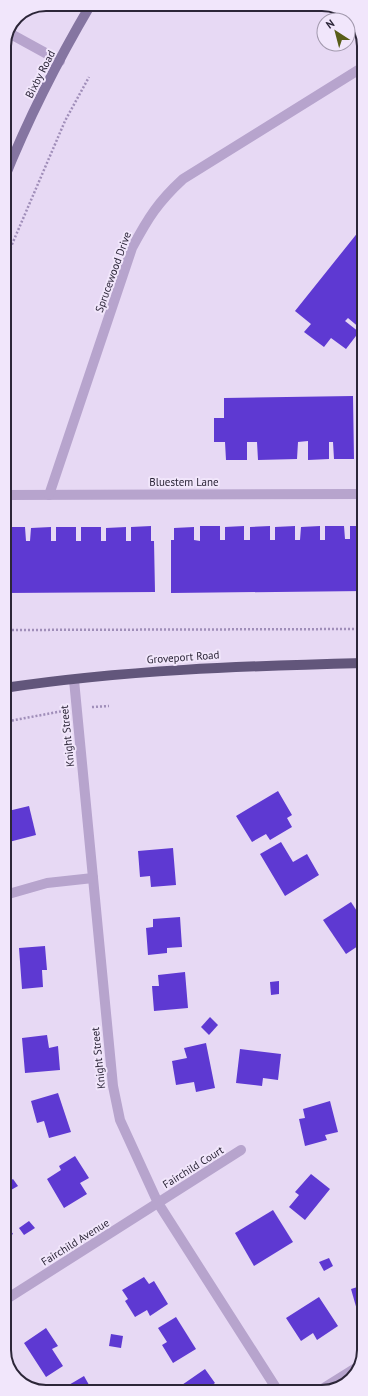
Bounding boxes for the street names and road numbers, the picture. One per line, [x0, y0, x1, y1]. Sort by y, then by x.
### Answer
street label: Bixby Road [22, 48, 58, 100]
street label: Sprucewood Drive [92, 229, 134, 314]
street label: Bluestem Lane [149, 475, 219, 489]
street label: Groveport Road [146, 647, 220, 667]
street label: Knight Street [57, 704, 77, 768]
street label: Knight Street [88, 1026, 108, 1090]
street label: Fairchild Court [160, 1143, 226, 1191]
street label: Fairchild Avenue [38, 1215, 112, 1269]

